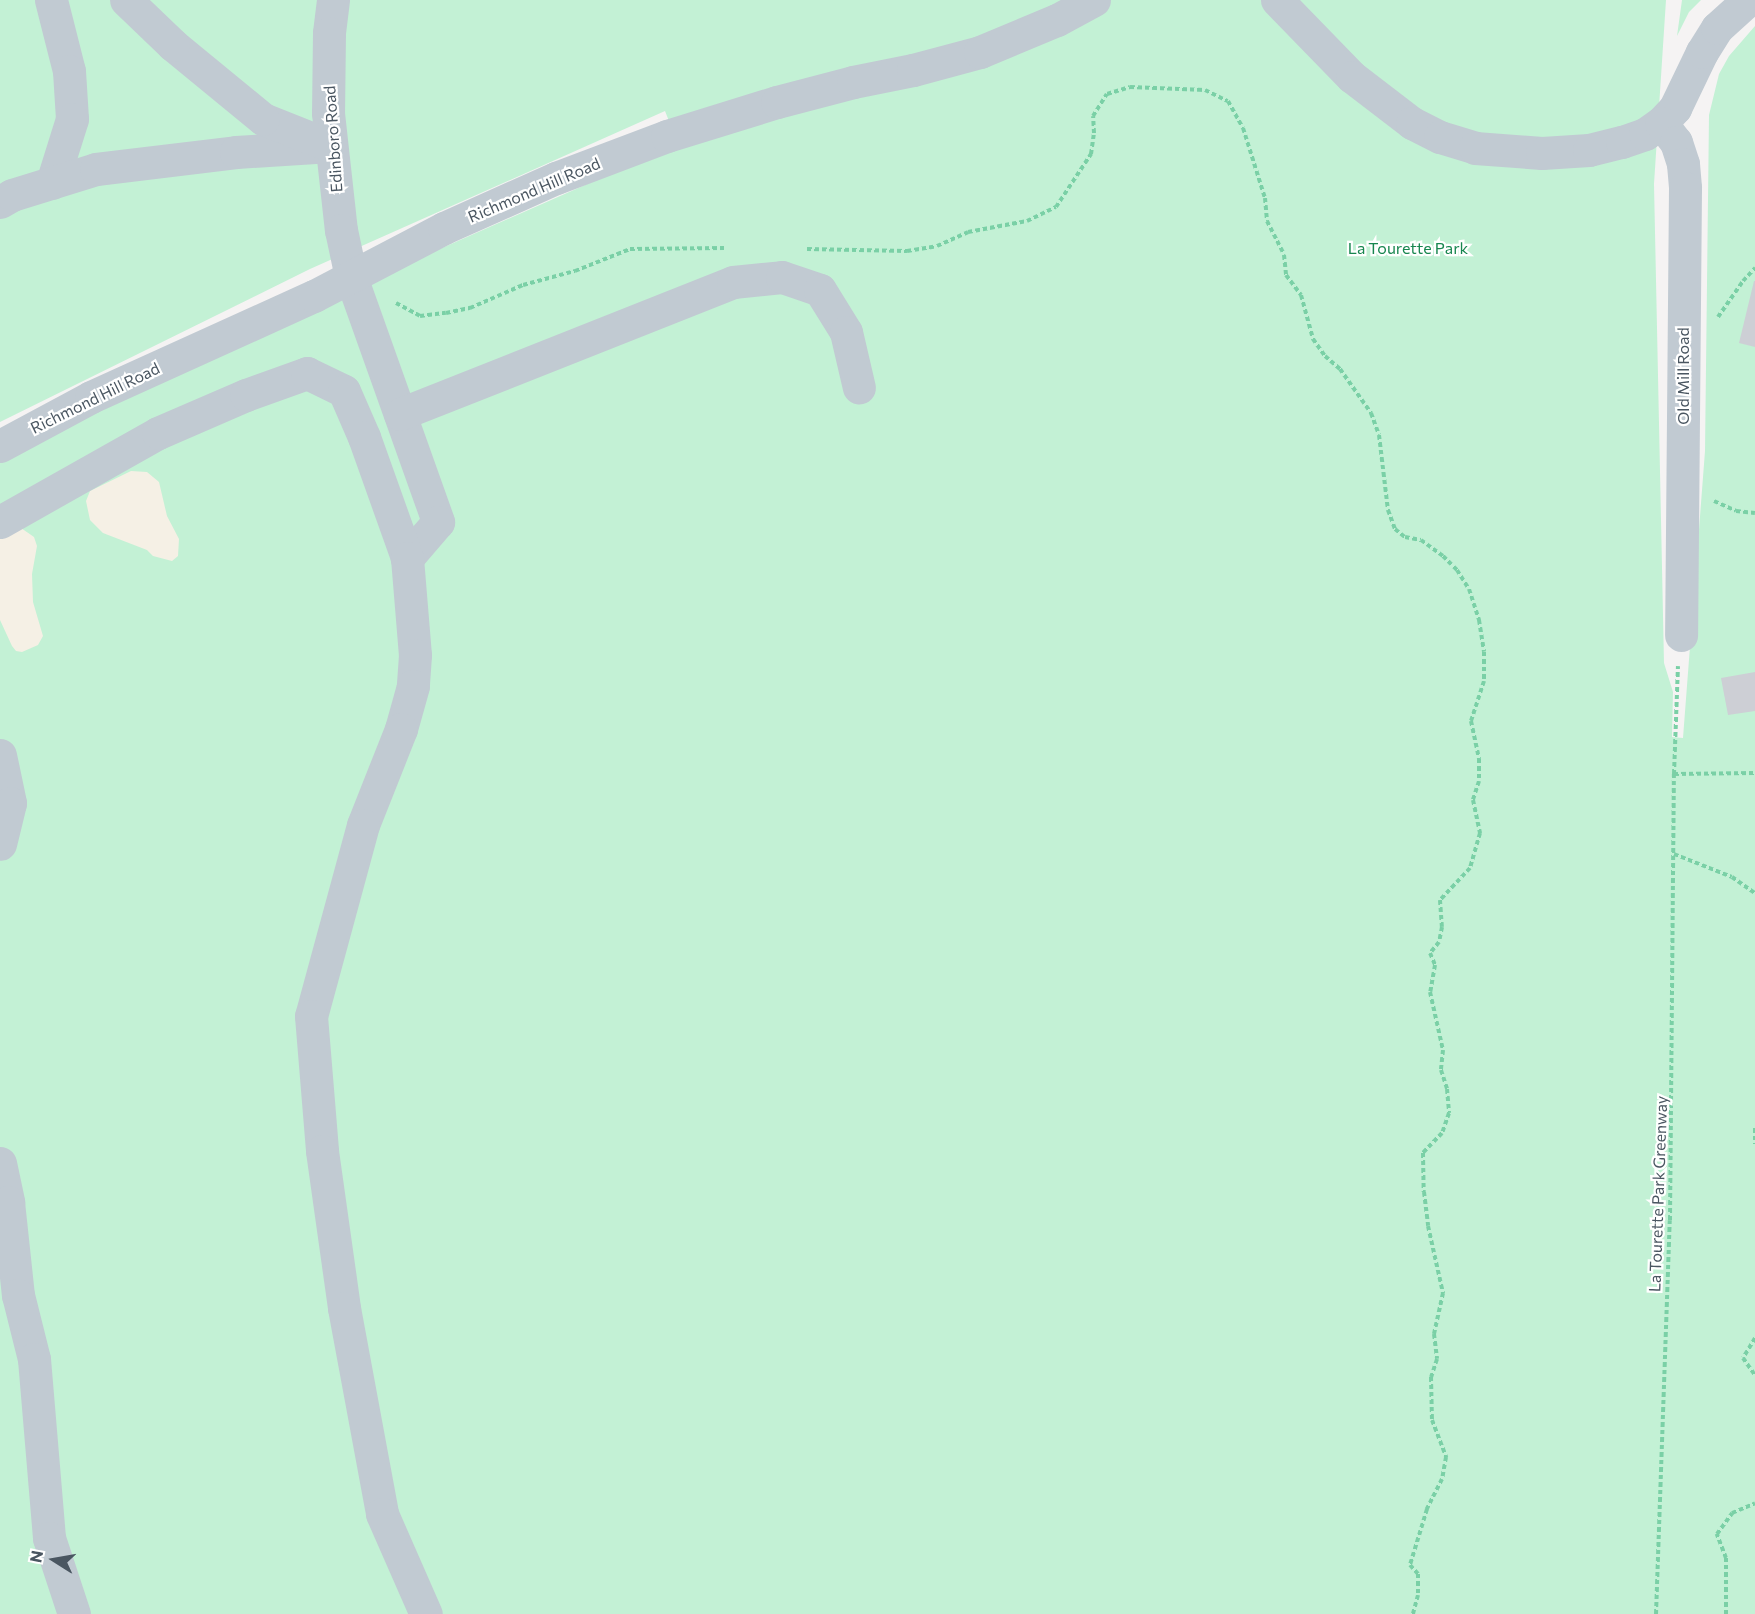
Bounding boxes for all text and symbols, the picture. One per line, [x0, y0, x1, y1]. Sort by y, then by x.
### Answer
street label: Edinboro Road [320, 85, 346, 193]
street label: Richmond Hill Road [465, 154, 603, 226]
park label: La Tourette Park [1348, 238, 1468, 258]
street label: Old Mill Road [1673, 327, 1693, 425]
street label: Richmond Hill Road [27, 358, 163, 438]
street label: La Tourette Park Greenway [1645, 1096, 1671, 1292]
north arrow [24, 1530, 84, 1590]
text: N [25, 1549, 46, 1564]

